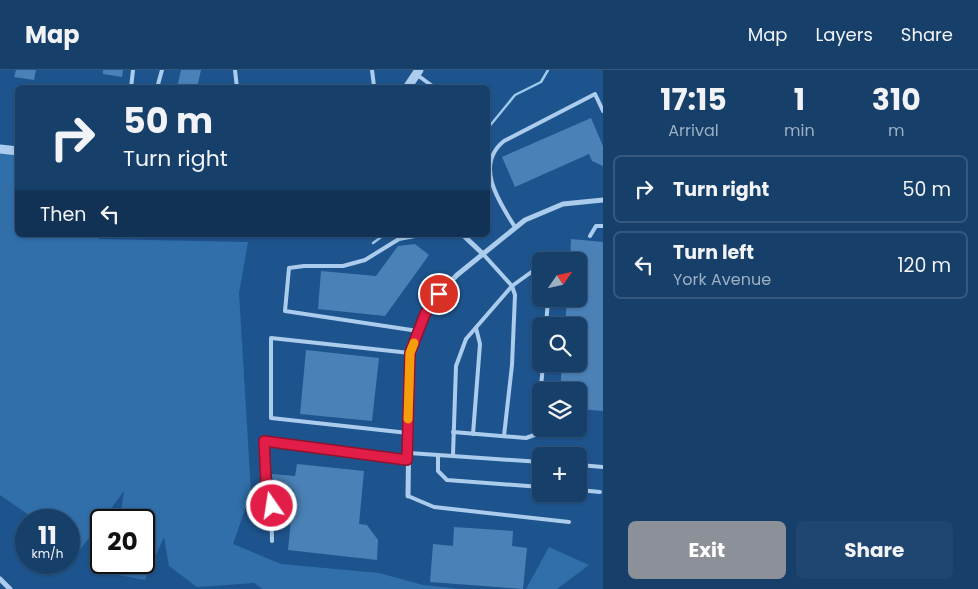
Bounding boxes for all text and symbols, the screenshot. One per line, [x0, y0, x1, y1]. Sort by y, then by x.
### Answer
text: Map [25, 18, 80, 51]
text: Map [748, 22, 788, 47]
text: Layers [816, 22, 873, 47]
text: Share [901, 22, 953, 47]
text: 17:15 [660, 78, 727, 121]
text: 1 [794, 78, 805, 121]
text: 310 [872, 78, 921, 121]
text: 50 m [123, 96, 213, 145]
icon: right [40, 105, 105, 170]
text: Arrival [668, 119, 719, 142]
text: min [784, 119, 815, 142]
text: m [888, 119, 905, 142]
text: Turn right [123, 143, 228, 174]
icon: right [630, 175, 658, 203]
text: Turn right [673, 176, 769, 203]
text: 50 m [902, 176, 951, 203]
icon: left [96, 200, 124, 228]
text: Then [40, 201, 86, 228]
text: Turn left [673, 239, 754, 266]
icon: left [630, 251, 658, 279]
north arrow [532, 252, 588, 308]
map controls [532, 252, 587, 502]
text: 120 m [897, 252, 951, 279]
text: York Avenue [673, 268, 771, 291]
pin [418, 273, 460, 315]
icon: arrive [425, 280, 453, 308]
button: search [532, 317, 587, 372]
button: layers [532, 382, 587, 437]
button: + [532, 447, 587, 502]
position arrow [245, 479, 297, 531]
speed limit sign: 20 [90, 509, 155, 574]
text: 11 [38, 518, 57, 553]
button: Exit [628, 521, 786, 579]
button: Share [796, 521, 953, 579]
text: km/h [32, 545, 63, 562]

